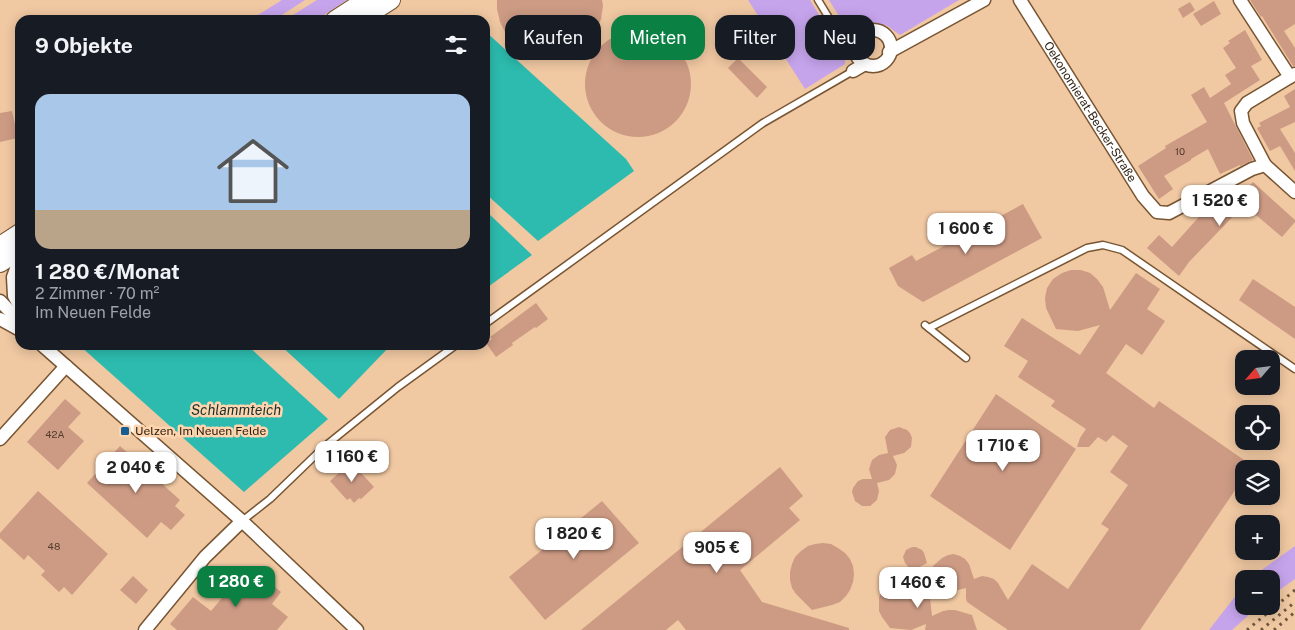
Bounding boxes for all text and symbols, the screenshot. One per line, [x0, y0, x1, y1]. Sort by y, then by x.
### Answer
chip: Kaufen [505, 15, 601, 60]
chip: Mieten [611, 15, 705, 60]
chip: Filter [715, 15, 795, 60]
chip: Neu [805, 15, 875, 60]
icon: filters [442, 31, 470, 59]
text: 9 Objekte [35, 33, 133, 58]
street label: Oekonomierat-Becker-Straße [1041, 39, 1140, 185]
icon: home [208, 126, 298, 216]
house number: 10 [1175, 145, 1185, 157]
pin: 1 520 € [1174, 184, 1266, 227]
text: 1 520 € [1192, 191, 1248, 210]
pin: 1 600 € [920, 212, 1012, 255]
text: 1 600 € [938, 219, 994, 238]
text: 1 280 €/Monat [35, 259, 180, 284]
text: 2 Zimmer · 70 m² [35, 284, 159, 303]
text: Im Neuen Felde [35, 303, 151, 322]
north arrow [1235, 350, 1280, 395]
map controls [1235, 350, 1280, 615]
water label: Schlammteich [191, 402, 281, 418]
button: locate [1235, 405, 1280, 450]
place label: Uelzen, Im Neuen Felde [135, 424, 266, 438]
marker: Uelzen, Im Neuen Felde [119, 425, 131, 437]
house number: 42A [45, 428, 65, 440]
pin: 1 710 € [957, 430, 1049, 472]
text: 1 710 € [977, 436, 1029, 455]
pin: 1 160 € [306, 440, 398, 483]
text: 1 160 € [326, 447, 378, 466]
pin: 2 040 € [90, 452, 182, 494]
text: 2 040 € [107, 458, 165, 477]
button: layers [1235, 460, 1280, 505]
button: + [1235, 515, 1280, 560]
pin: 1 820 € [528, 518, 620, 560]
text: 1 820 € [546, 524, 602, 543]
pin: 905 € [682, 532, 752, 574]
text: 905 € [694, 538, 740, 557]
house number: 48 [48, 540, 60, 552]
pin: 1 280 € [190, 566, 282, 608]
pin: 1 460 € [872, 566, 964, 609]
button: − [1235, 570, 1280, 615]
text: 1 280 € [208, 572, 264, 591]
text: 1 460 € [890, 573, 946, 592]

